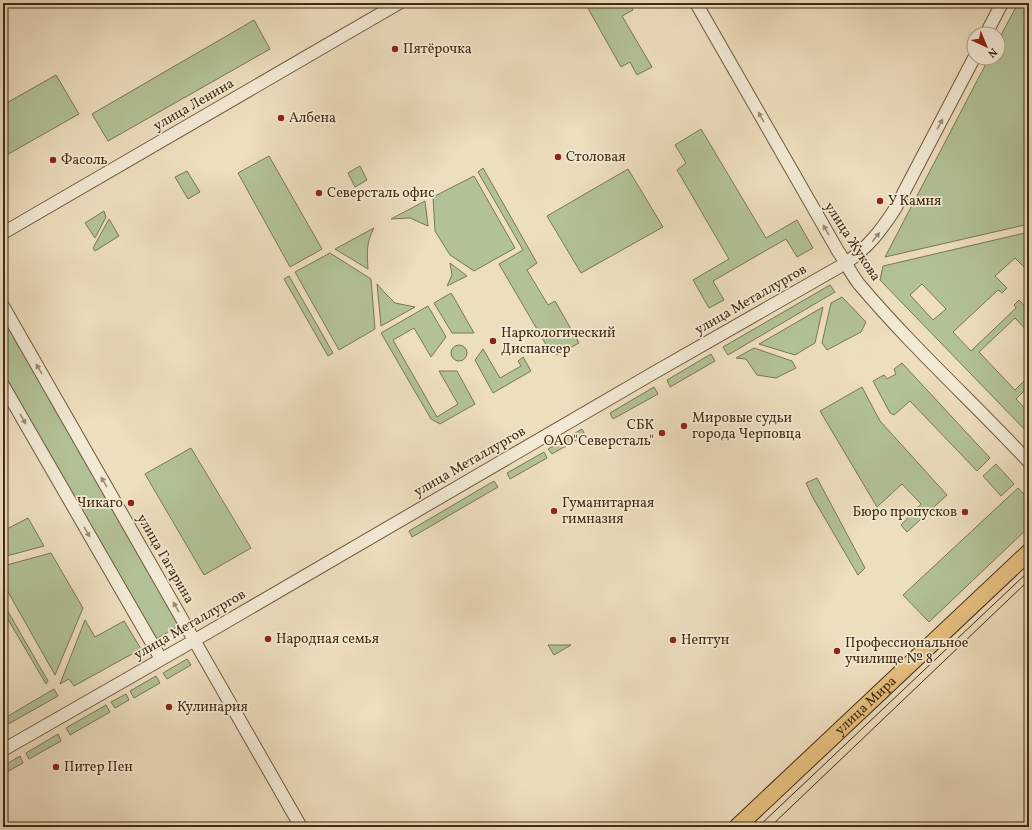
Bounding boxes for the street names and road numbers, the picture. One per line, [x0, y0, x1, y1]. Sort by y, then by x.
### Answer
street label: улица Ленина [150, 74, 238, 136]
street label: улица Жукова [819, 199, 885, 285]
street label: улица Металлургов [692, 260, 810, 340]
street label: улица Металлургов [411, 422, 529, 502]
street label: улица Гагарина [132, 511, 198, 607]
street label: улица Металлургов [131, 585, 249, 665]
street label: улица Мира [831, 672, 901, 739]

